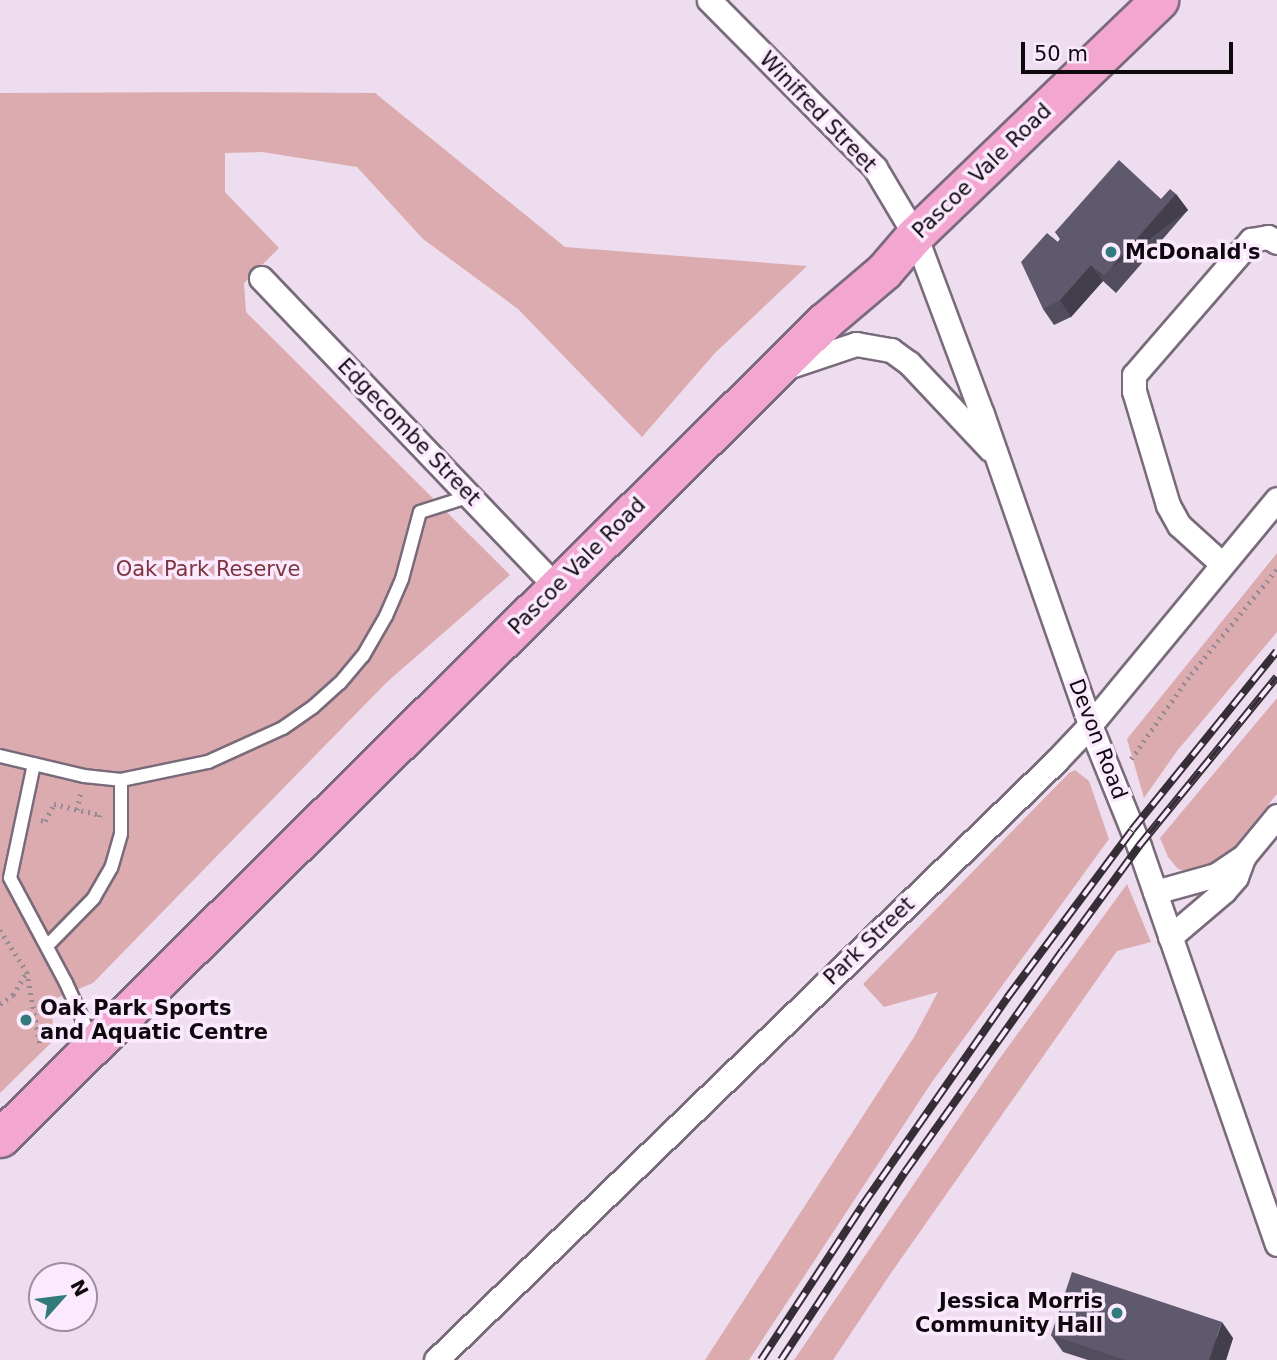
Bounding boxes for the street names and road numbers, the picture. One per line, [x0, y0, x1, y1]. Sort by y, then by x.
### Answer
street label: Winifred Street [754, 47, 882, 177]
street label: Pascoe Vale Road [907, 98, 1057, 244]
street label: Edgecombe Street [332, 353, 486, 511]
street label: Pascoe Vale Road [503, 492, 651, 640]
street label: Devon Road [1063, 675, 1133, 803]
street label: Park Street [819, 892, 919, 990]

